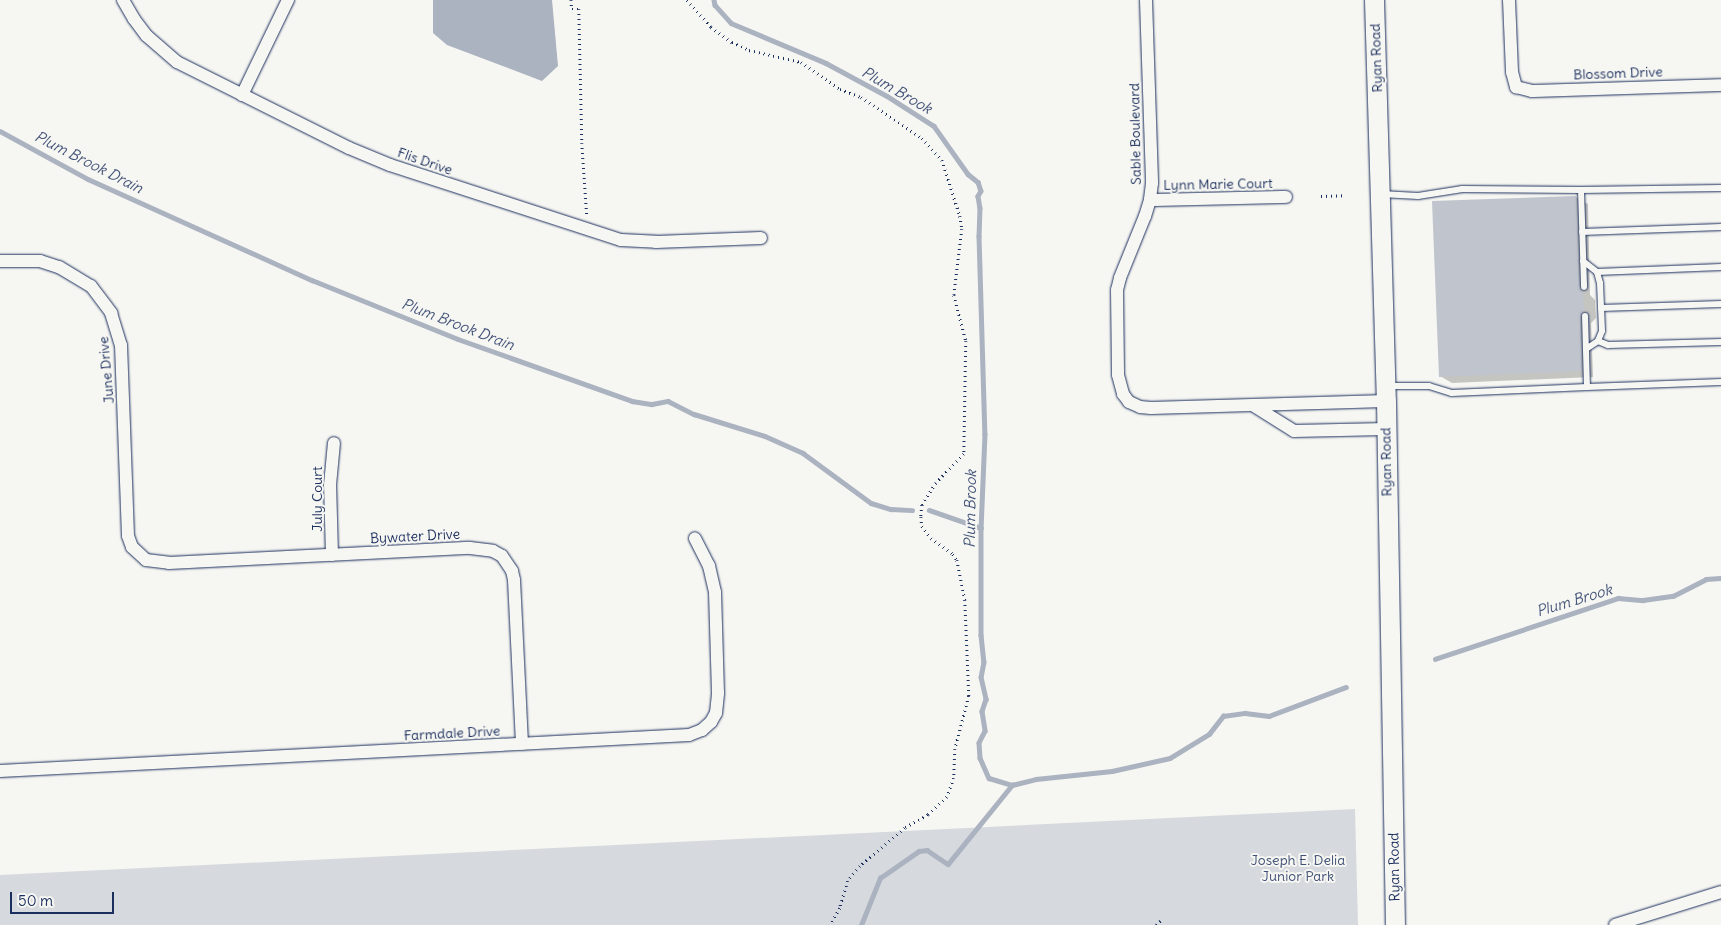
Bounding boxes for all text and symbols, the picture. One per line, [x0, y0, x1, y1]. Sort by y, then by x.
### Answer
street label: Ryan Road [1366, 23, 1386, 93]
water label: Plum Brook [859, 63, 935, 117]
street label: Blossom Drive [1573, 63, 1663, 83]
street label: Sable Boulevard [1126, 83, 1144, 185]
water label: Plum Brook Drain [32, 127, 146, 197]
street label: Flis Drive [395, 144, 455, 178]
street label: Lynn Marie Court [1163, 175, 1273, 193]
water label: Plum Brook Drain [399, 294, 517, 354]
street label: June Drive [95, 336, 117, 404]
street label: Ryan Road [1377, 427, 1395, 497]
street label: July Court [309, 466, 325, 532]
water label: Plum Brook [960, 470, 980, 548]
street label: Bywater Drive [369, 525, 461, 547]
water label: Plum Brook [1534, 580, 1614, 620]
street label: Farmdale Drive [403, 722, 501, 744]
street label: Ryan Road [1385, 832, 1403, 902]
park label: Joseph E. Delia Junior Park [1251, 852, 1345, 884]
scale bar [12, 882, 116, 914]
text: 50 m [18, 891, 53, 910]

